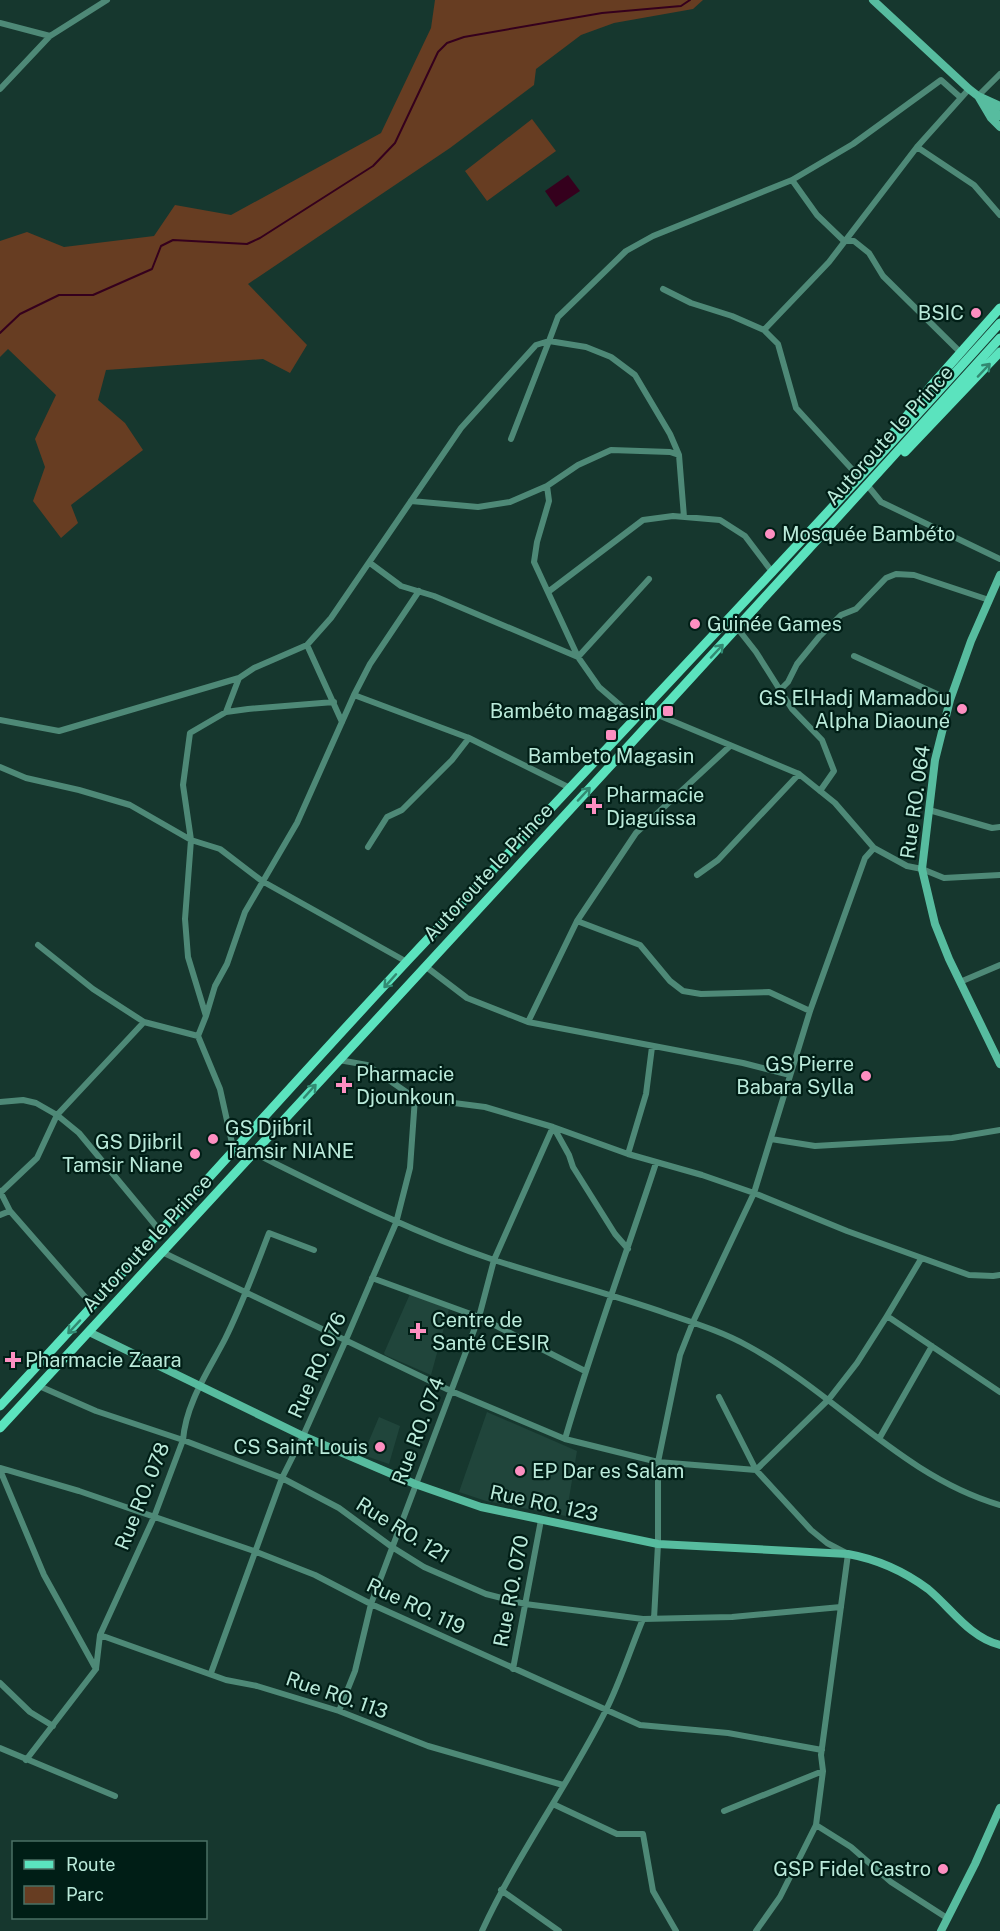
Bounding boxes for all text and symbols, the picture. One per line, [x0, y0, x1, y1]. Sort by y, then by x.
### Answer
place label: BSIC [918, 301, 964, 325]
marker: BSIC [969, 306, 983, 320]
street label: Autoroute le Prince [820, 360, 958, 510]
one-way arrow [976, 363, 990, 378]
place label: Mosquée Bambéto [782, 522, 955, 546]
marker: Mosquée Bambéto [763, 527, 777, 541]
place label: Guinée Games [707, 612, 842, 636]
marker: Guinée Games [688, 617, 702, 631]
one-way arrow [710, 643, 724, 658]
place label: GS ElHadj Mamadou Alpha Diaouné [759, 686, 950, 733]
place label: Bambéto magasin [490, 699, 656, 723]
marker: GS ElHadj Mamadou Alpha Diaouné [955, 702, 969, 716]
marker: Bambéto magasin [661, 704, 675, 718]
marker: Bambeto Magasin [604, 728, 618, 742]
place label: Bambeto Magasin [528, 744, 694, 768]
street label: Rue RO. 064 [895, 744, 935, 860]
place label: Pharmacie Djaguissa [606, 783, 704, 830]
one-way arrow [577, 786, 592, 801]
street label: Autoroute le Prince [418, 798, 558, 946]
marker: Pharmacie Djaguissa [587, 799, 601, 813]
one-way arrow [383, 973, 397, 988]
place label: GS Pierre Babara Sylla [736, 1052, 854, 1099]
place label: Pharmacie Djounkoun [356, 1062, 455, 1109]
marker: GS Pierre Babara Sylla [859, 1069, 873, 1083]
marker: Pharmacie Djounkoun [337, 1078, 351, 1092]
one-way arrow [303, 1084, 317, 1099]
place label: GS Djibril Tamsir NIANE [225, 1116, 354, 1163]
place label: GS Djibril Tamsir Niane [62, 1130, 183, 1177]
marker: GS Djibril Tamsir NIANE [206, 1132, 220, 1146]
marker: GS Djibril Tamsir Niane [188, 1147, 202, 1161]
street label: Autoroute le Prince [77, 1169, 217, 1317]
street label: Rue RO. 076 [283, 1308, 351, 1422]
place label: Centre de Santé CESIR [432, 1308, 550, 1355]
one-way arrow [67, 1319, 82, 1334]
marker: Centre de Santé CESIR [409, 1322, 427, 1340]
place label: Pharmacie Zaara [25, 1348, 182, 1372]
marker: Pharmacie Zaara [6, 1353, 20, 1367]
street label: Rue RO. 074 [386, 1374, 450, 1488]
place label: CS Saint Louis [234, 1435, 368, 1459]
street label: Rue RO. 078 [110, 1439, 174, 1553]
marker: CS Saint Louis [373, 1440, 387, 1454]
place label: EP Dar es Salam [532, 1459, 684, 1483]
marker: EP Dar es Salam [513, 1464, 527, 1478]
street label: Rue RO. 123 [488, 1480, 600, 1526]
street label: Rue RO. 121 [352, 1492, 454, 1568]
street label: Rue RO. 070 [488, 1533, 534, 1649]
street label: Rue RO. 119 [363, 1573, 469, 1639]
street label: Rue RO. 113 [283, 1666, 391, 1724]
legend [12, 1841, 207, 1919]
text: Route [66, 1854, 115, 1875]
place label: GSP Fidel Castro [773, 1857, 931, 1881]
marker: GSP Fidel Castro [936, 1862, 950, 1876]
text: Parc [66, 1884, 104, 1905]

